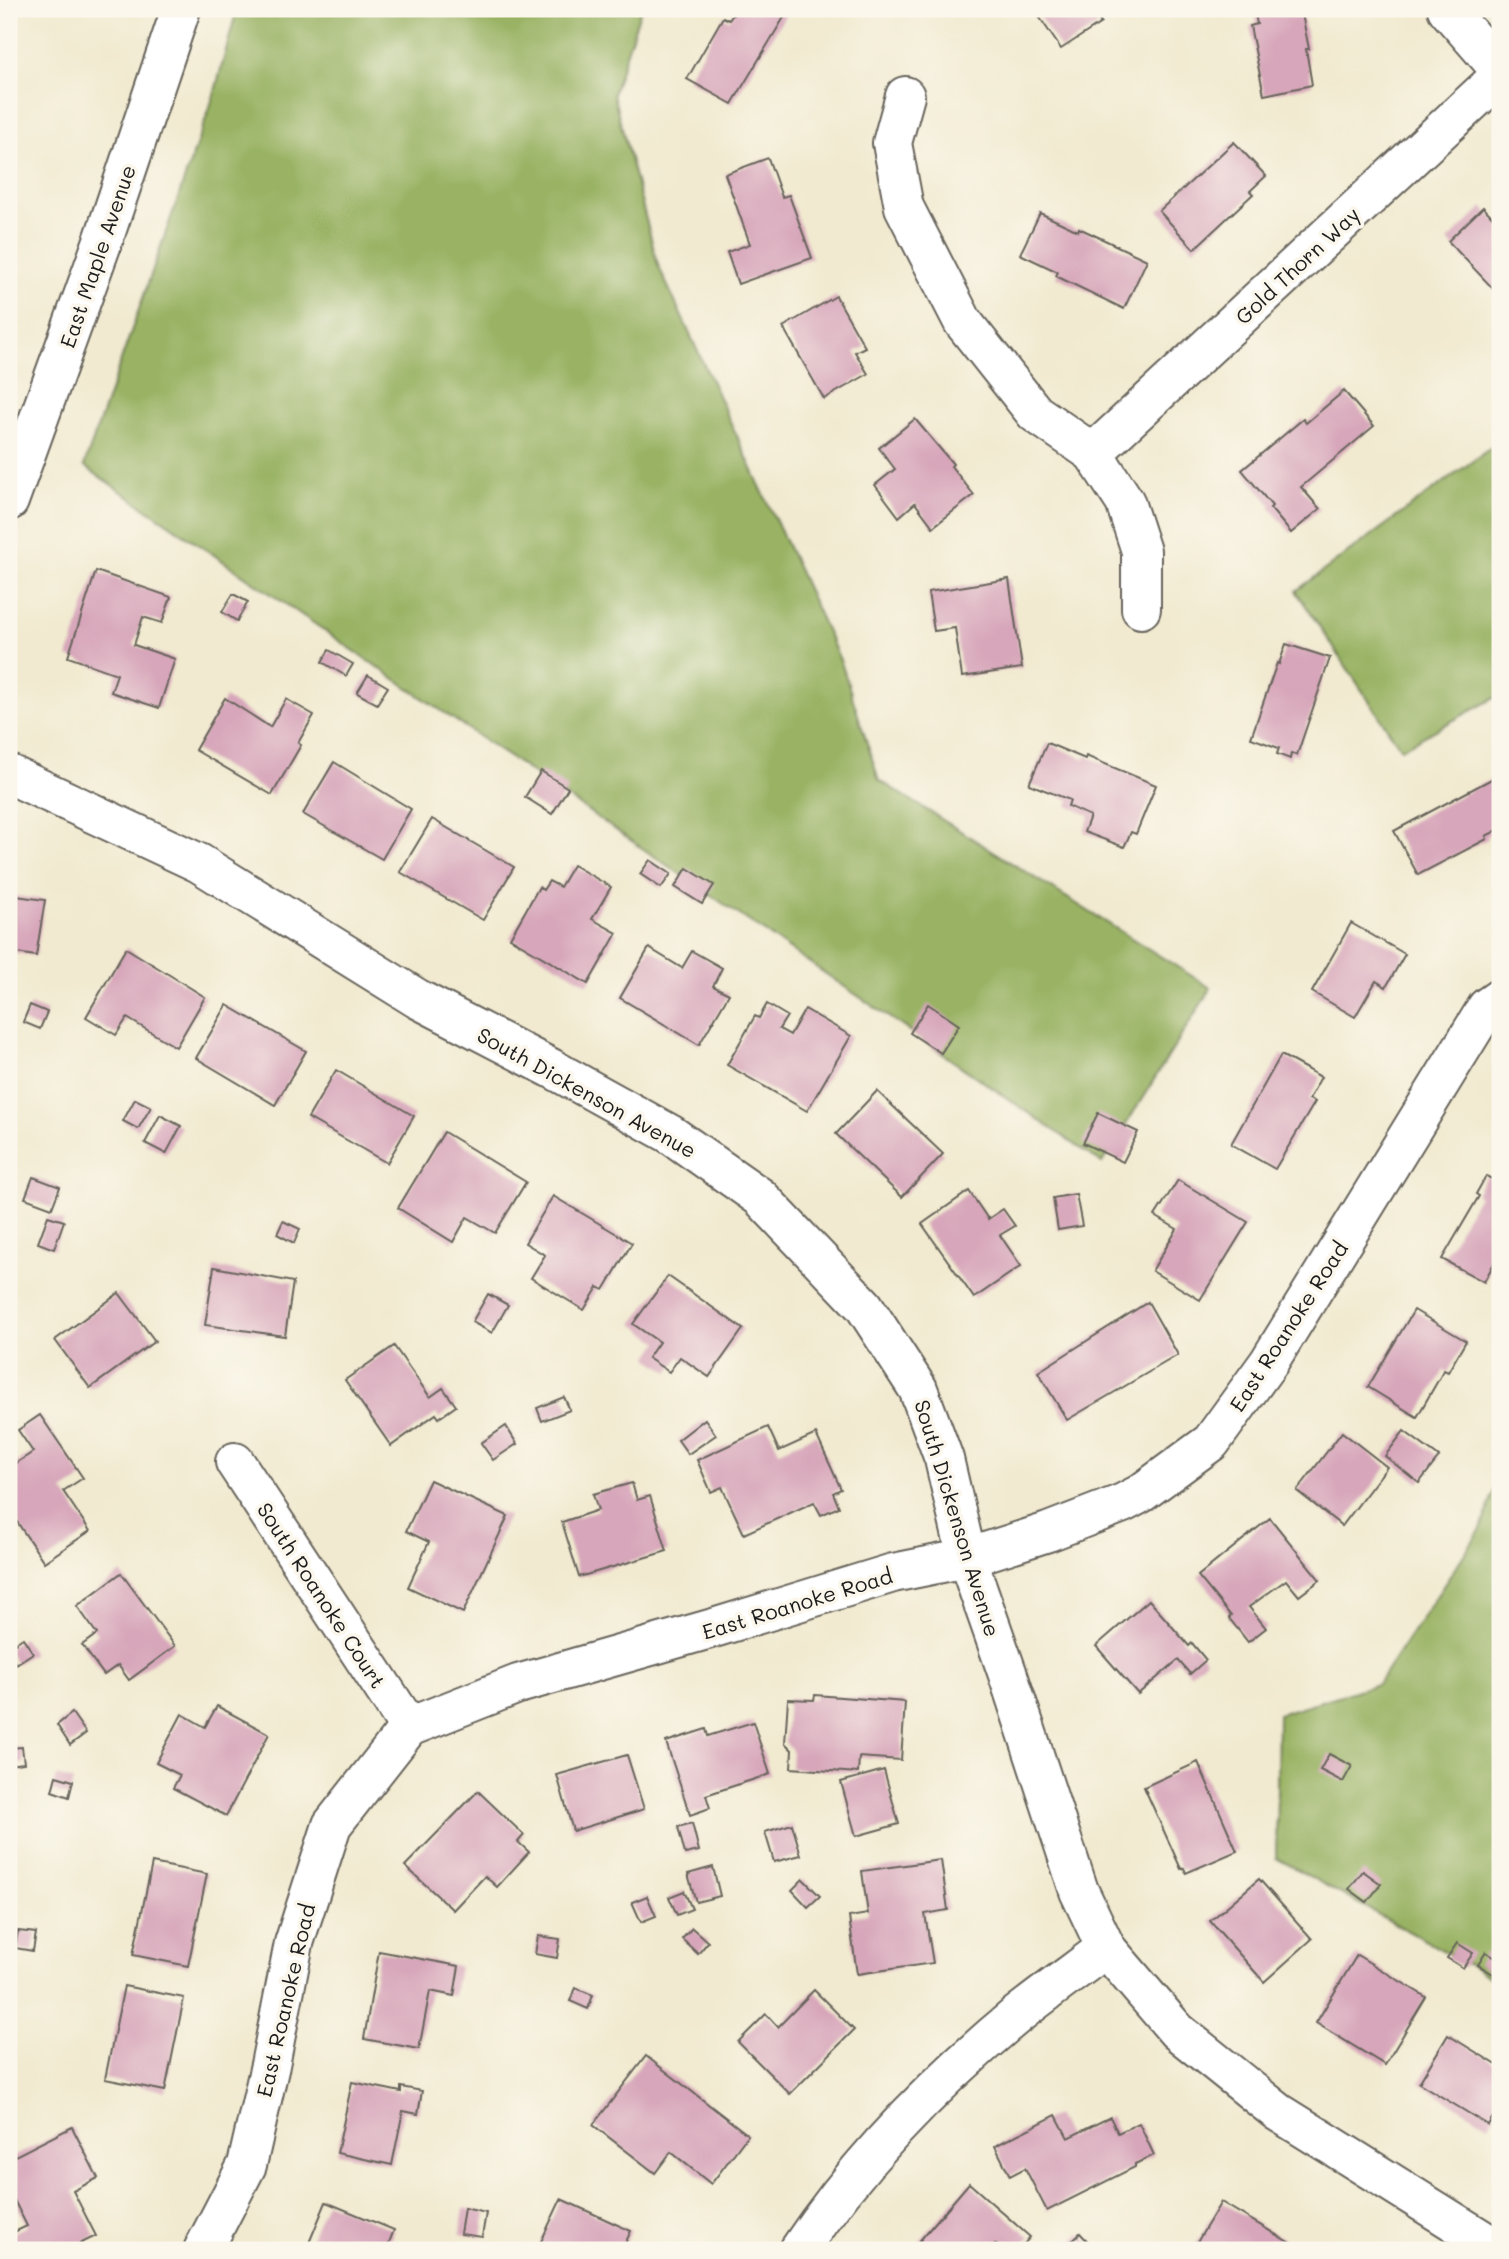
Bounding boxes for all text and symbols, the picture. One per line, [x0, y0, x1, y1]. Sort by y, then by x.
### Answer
street label: East Maple Avenue [53, 161, 141, 351]
street label: Gold Thorn Way [1229, 200, 1365, 330]
street label: South Dickenson Avenue [473, 1021, 701, 1163]
street label: East Roanoke Road [1223, 1236, 1353, 1416]
street label: South Dickenson Avenue [909, 1396, 1007, 1640]
street label: South Roanoke Court [252, 1497, 392, 1693]
street label: East Roanoke Road [699, 1561, 895, 1645]
street label: East Roanoke Road [250, 1901, 320, 2099]

